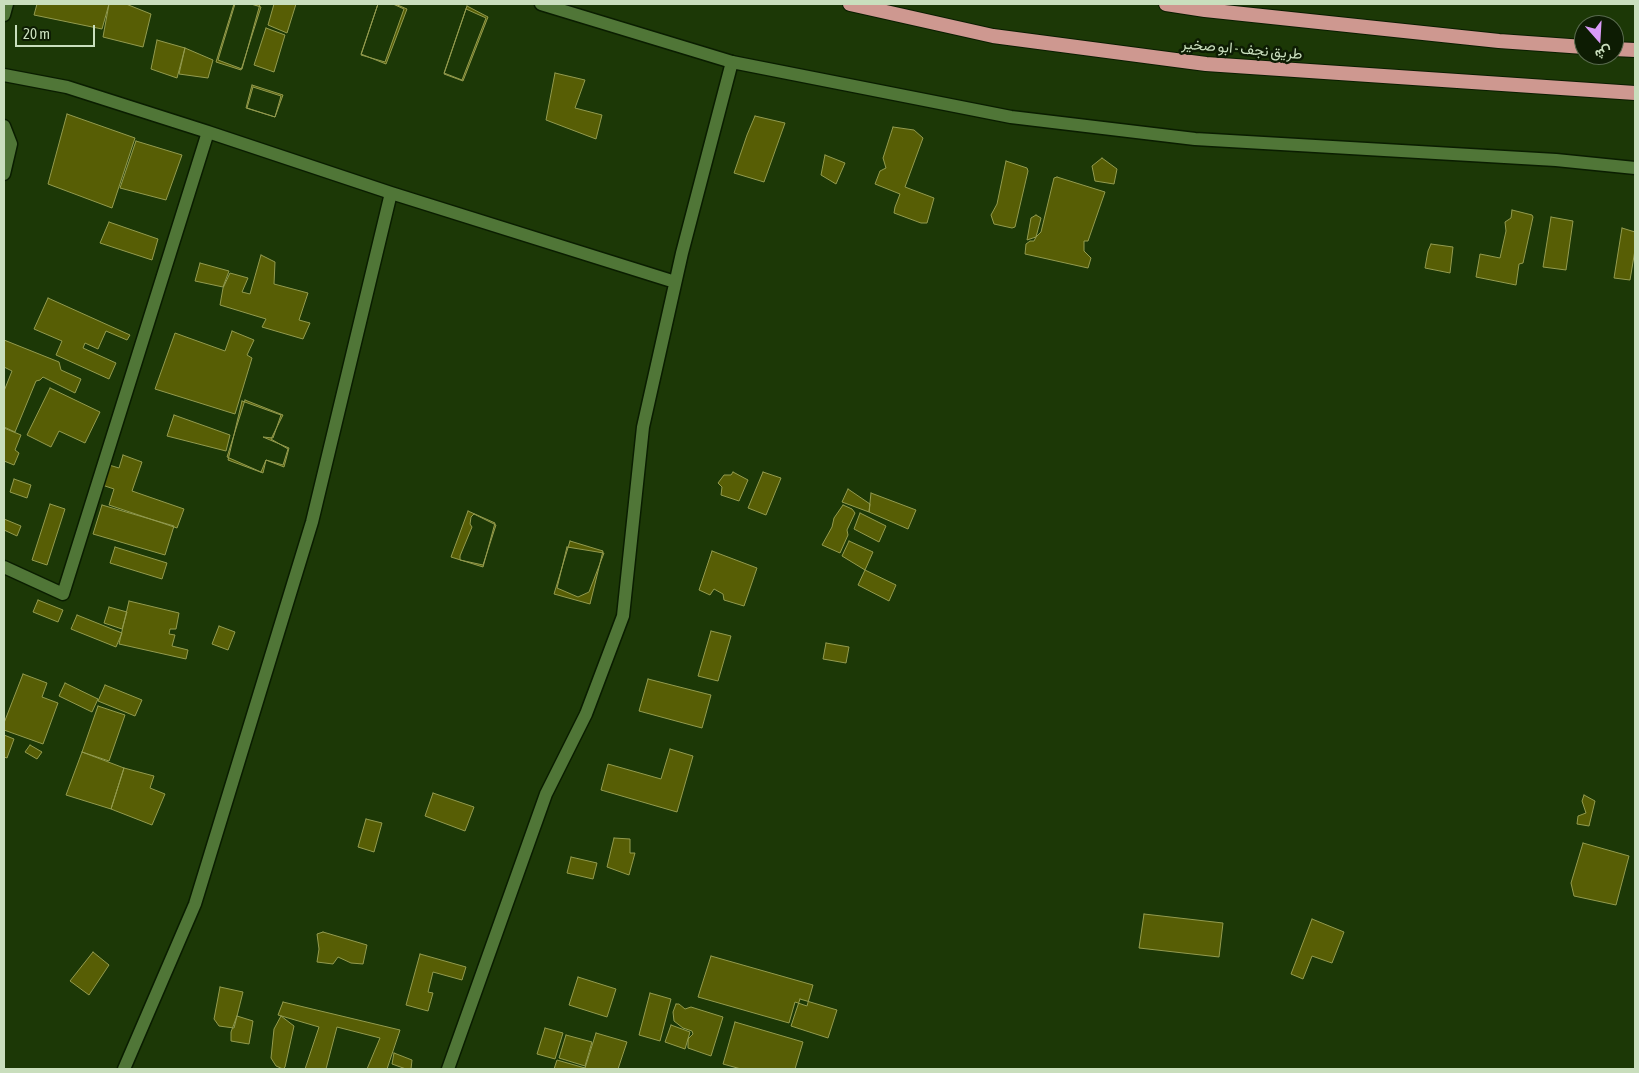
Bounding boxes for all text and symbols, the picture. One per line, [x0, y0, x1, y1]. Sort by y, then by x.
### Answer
scale bar [18, 15, 98, 47]
north arrow [1574, 15, 1624, 65]
text: 20 m [23, 25, 50, 42]
street label: طريق نجف - ابو صخير [1181, 35, 1303, 63]
text: ش [1593, 43, 1614, 64]

